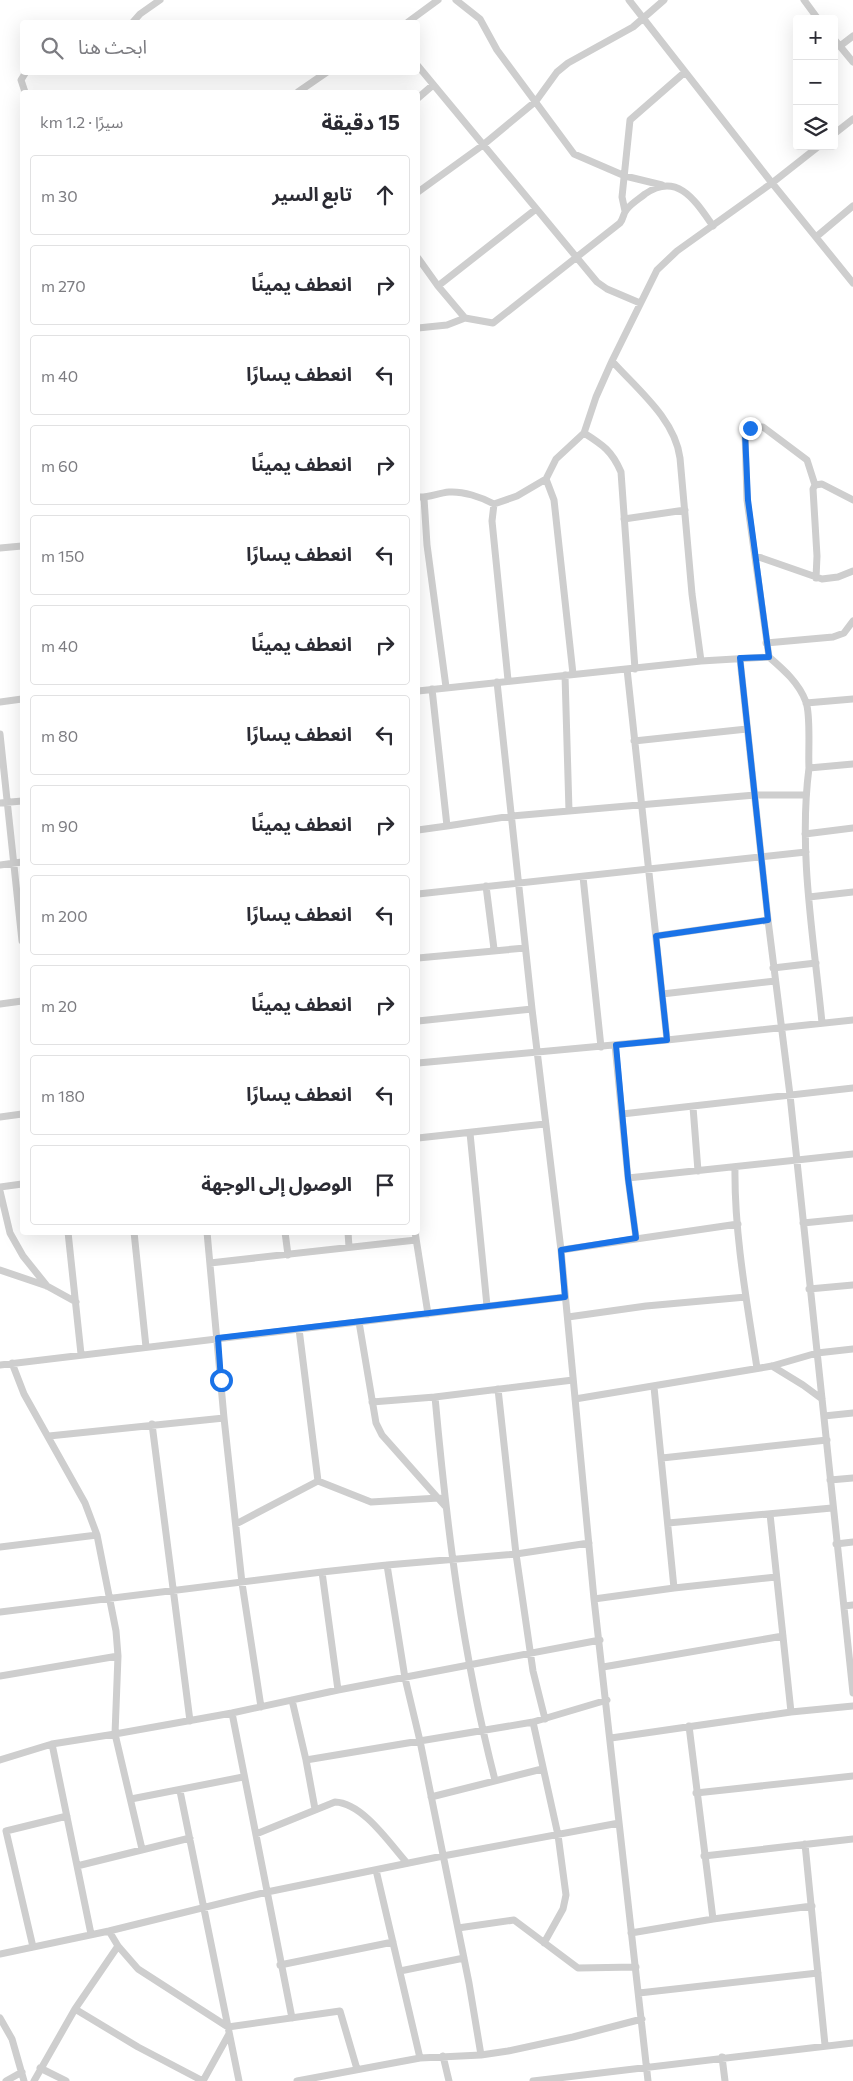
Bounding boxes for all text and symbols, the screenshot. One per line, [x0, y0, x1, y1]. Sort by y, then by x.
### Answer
map controls [793, 15, 838, 150]
button: + [793, 15, 838, 60]
search box [20, 20, 420, 75]
icon: search [38, 34, 66, 62]
text: ابحث هنا [78, 35, 147, 58]
button: − [793, 60, 838, 105]
button: layers [793, 105, 838, 150]
text: 15 دقيقة [321, 109, 400, 134]
text: سيرًا · 1.2 km [40, 112, 123, 131]
icon: ahead [371, 181, 399, 209]
text: تابع السير [272, 182, 352, 205]
text: 30 m [41, 186, 78, 205]
icon: right [371, 271, 399, 299]
text: انعطف يمينًا [251, 272, 352, 295]
text: 270 m [41, 276, 86, 295]
icon: left [371, 361, 399, 389]
text: انعطف يسارًا [246, 362, 352, 385]
text: 40 m [41, 366, 78, 385]
route end [739, 417, 762, 440]
icon: right [371, 451, 399, 479]
text: انعطف يمينًا [251, 452, 352, 475]
text: 60 m [41, 456, 78, 475]
icon: left [371, 541, 399, 569]
text: انعطف يسارًا [246, 542, 352, 565]
text: 150 m [41, 546, 85, 565]
icon: right [371, 631, 399, 659]
text: انعطف يمينًا [251, 632, 352, 655]
text: 40 m [41, 636, 78, 655]
icon: left [371, 721, 399, 749]
text: انعطف يسارًا [246, 722, 352, 745]
text: 80 m [41, 726, 78, 745]
icon: right [371, 811, 399, 839]
text: انعطف يمينًا [251, 812, 352, 835]
text: 90 m [41, 816, 78, 835]
icon: left [371, 901, 399, 929]
text: انعطف يسارًا [246, 902, 352, 925]
text: 200 m [41, 906, 88, 925]
icon: right [371, 991, 399, 1019]
text: انعطف يمينًا [251, 992, 352, 1015]
text: 20 m [41, 996, 77, 1015]
icon: left [371, 1081, 399, 1109]
text: انعطف يسارًا [246, 1082, 352, 1105]
text: 180 m [41, 1086, 85, 1105]
icon: arrive [371, 1171, 399, 1199]
text: الوصول إلى الوجهة [201, 1172, 352, 1195]
route start [210, 1369, 233, 1392]

